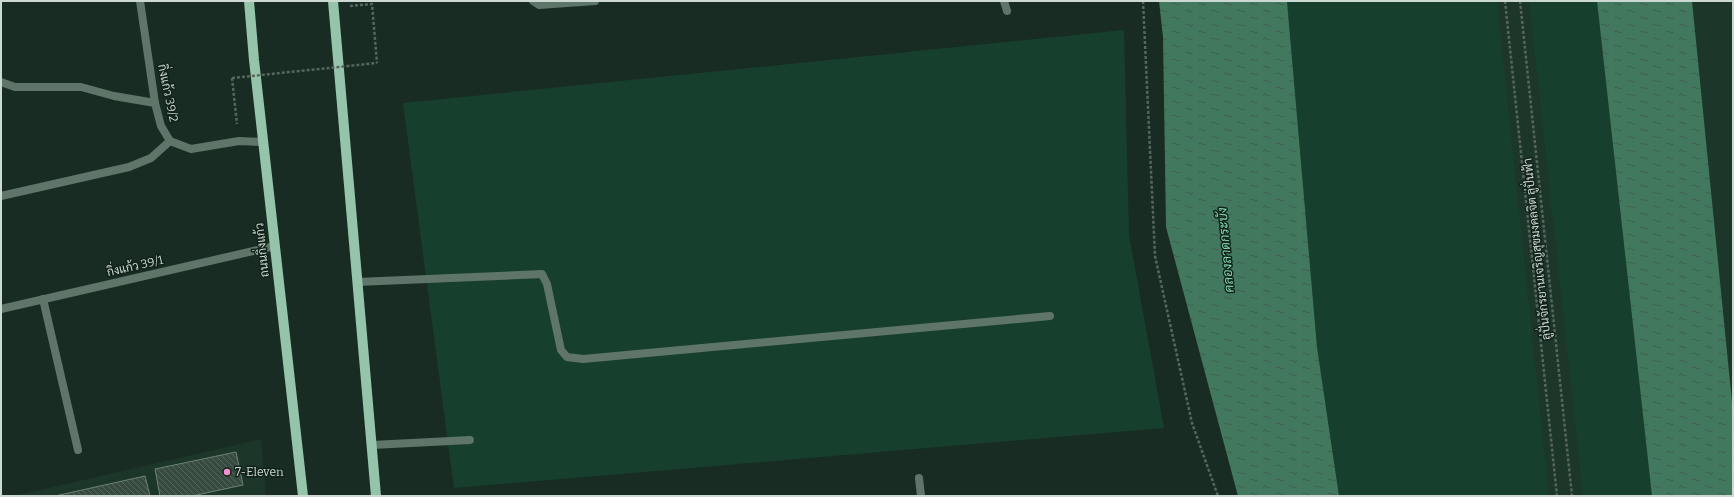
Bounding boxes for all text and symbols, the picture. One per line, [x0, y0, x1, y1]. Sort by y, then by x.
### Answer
street label: กิ่งแก้ว 39/2 [155, 62, 184, 123]
street label: ลู่ปั่นจักรยานเจริญสุขมงคลจิต ลู่ปั่นฟ้า [1517, 157, 1556, 341]
water label: คลองลาดกระบัง [1214, 207, 1237, 293]
street label: ถนนกิ่งแก้ว [249, 222, 272, 278]
street label: กิ่งแก้ว 39/1 [105, 249, 165, 279]
place label: 7-Eleven [235, 465, 284, 479]
marker: 7-Eleven [222, 467, 232, 477]

